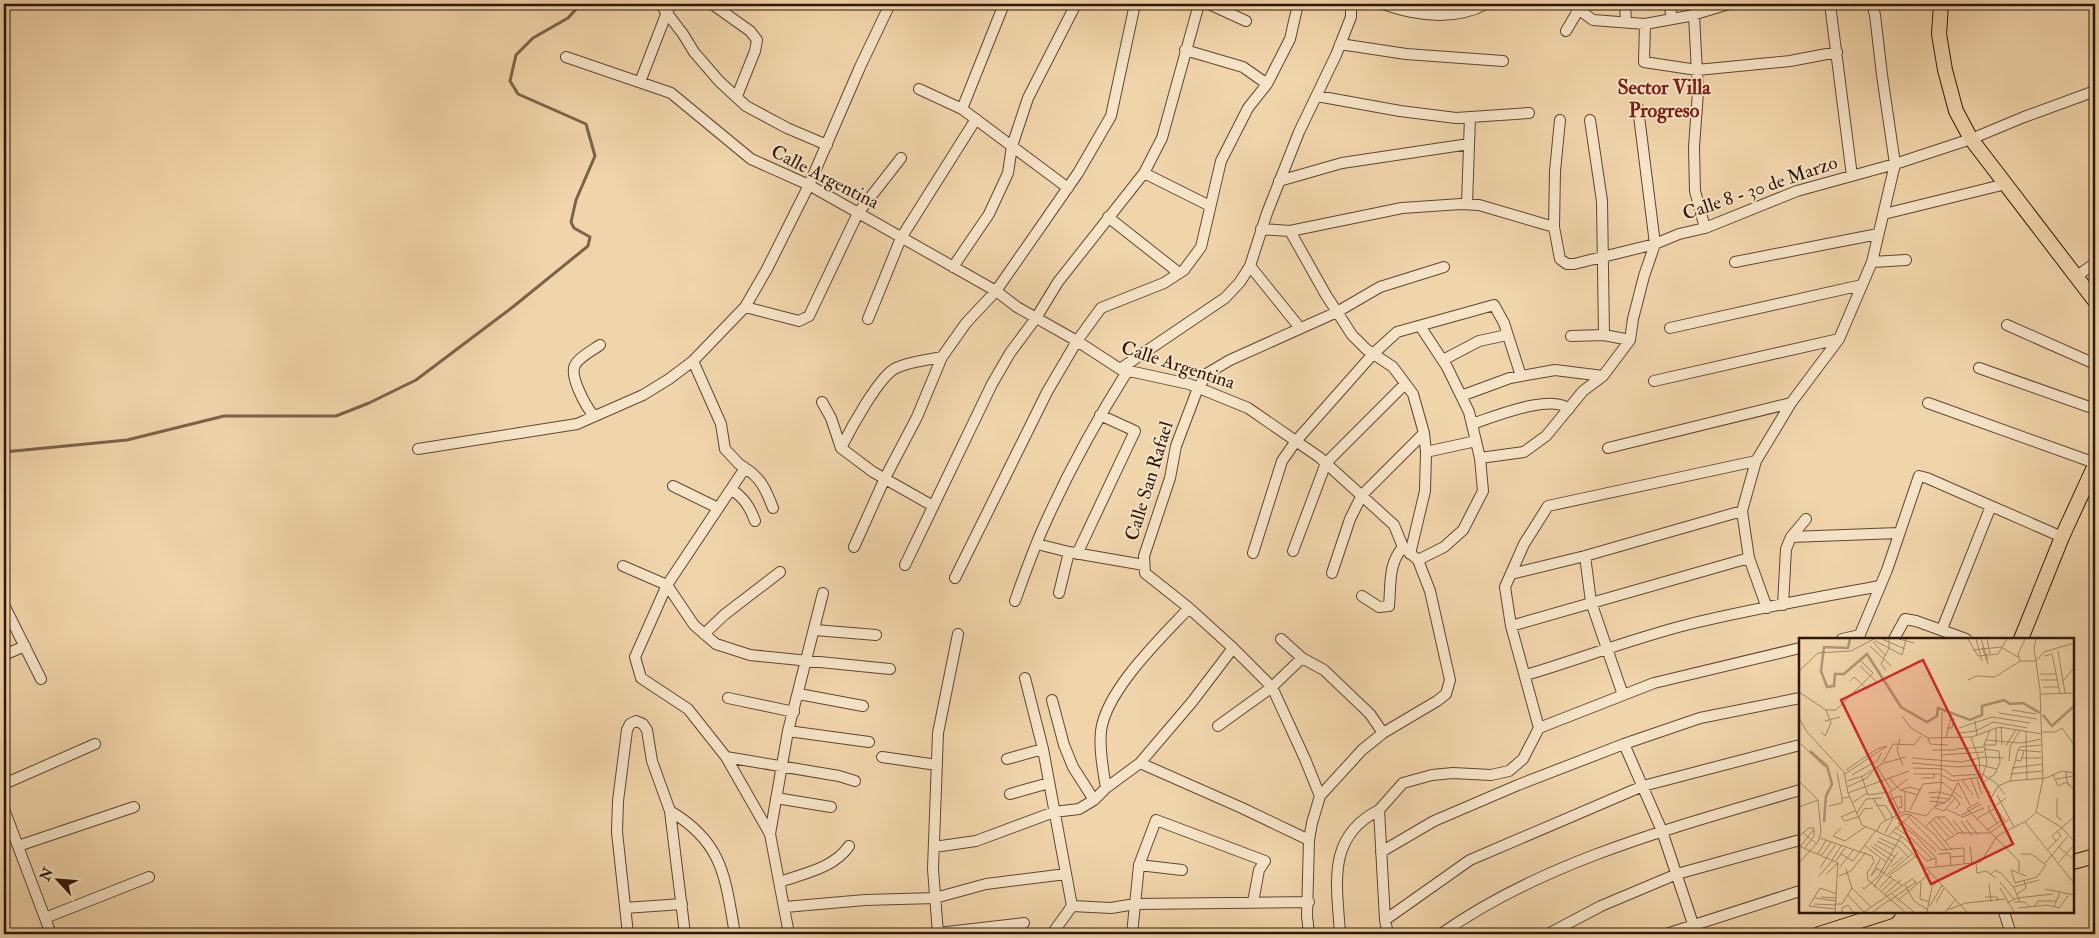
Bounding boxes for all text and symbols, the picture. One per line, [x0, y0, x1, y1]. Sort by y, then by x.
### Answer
district label: Sector Villa Progreso [1617, 75, 1711, 124]
street label: Calle Argentina [767, 139, 883, 215]
street label: Calle 8 - 30 de Marzo [1679, 150, 1841, 226]
street label: Calle Argentina [1118, 335, 1238, 395]
street label: Calle San Rafael [1119, 418, 1179, 544]
inset map [1799, 638, 2074, 913]
north arrow [32, 856, 82, 906]
text: N [36, 865, 57, 885]

